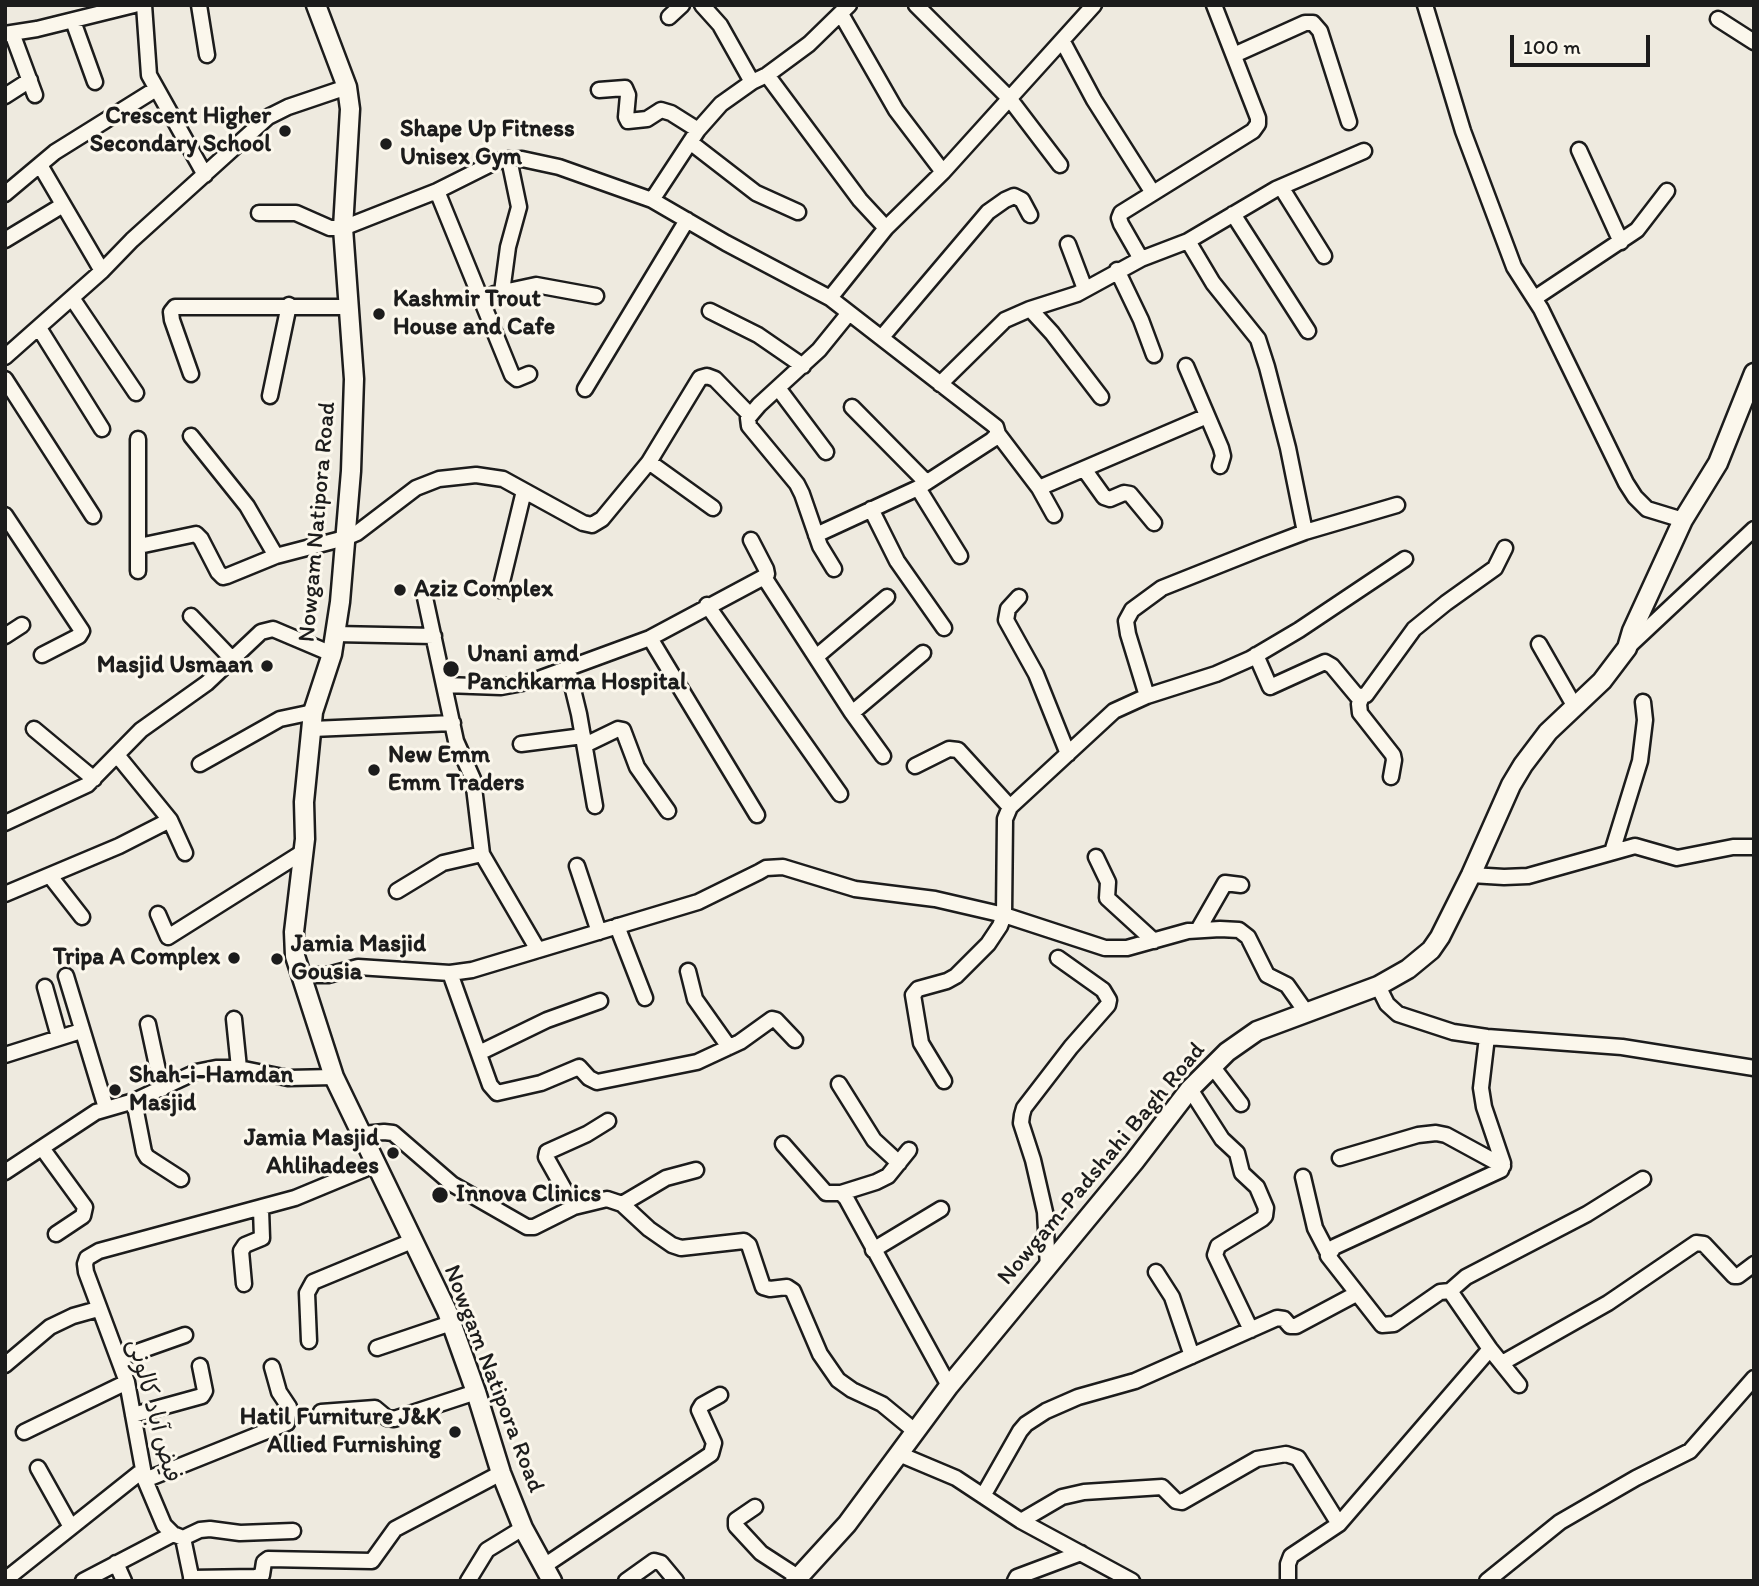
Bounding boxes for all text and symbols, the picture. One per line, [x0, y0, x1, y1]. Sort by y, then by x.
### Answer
scale bar [1514, 21, 1654, 65]
text: 100 m [1523, 34, 1581, 59]
place label: Crescent Higher Secondary School [90, 103, 271, 159]
place label: Shape Up Fitness Unisex Gym [400, 116, 575, 172]
marker: Crescent Higher Secondary School [277, 123, 293, 139]
marker: Shape Up Fitness Unisex Gym [378, 136, 394, 152]
place label: Kashmir Trout House and Cafe [393, 286, 555, 342]
marker: Kashmir Trout House and Cafe [371, 306, 387, 322]
street label: Nowgam Natipora Road [293, 401, 343, 643]
place label: Aziz Complex [414, 576, 553, 604]
marker: Aziz Complex [392, 582, 408, 598]
place label: Unani amd Panchkarma Hospital [467, 641, 687, 697]
place label: Masjid Usmaan [97, 652, 253, 680]
marker: Masjid Usmaan [259, 658, 275, 674]
marker: Unani amd Panchkarma Hospital [441, 659, 461, 679]
place label: New Emm Emm Traders [388, 742, 524, 798]
marker: New Emm Emm Traders [366, 762, 382, 778]
place label: Jamia Masjid Gousia [291, 931, 426, 987]
place label: Tripa A Complex [53, 944, 220, 972]
marker: Tripa A Complex [226, 950, 242, 966]
marker: Jamia Masjid Gousia [269, 951, 285, 967]
street label: Nowgam-Padshahi Bagh Road [992, 1037, 1212, 1291]
place label: Shah-i-Hamdan Masjid [129, 1062, 293, 1118]
marker: Shah-i-Hamdan Masjid [107, 1082, 123, 1098]
place label: Jamia Masjid Ahlihadees [244, 1125, 379, 1181]
marker: Jamia Masjid Ahlihadees [385, 1145, 401, 1161]
place label: Innova Clinics [456, 1181, 601, 1209]
marker: Innova Clinics [430, 1185, 450, 1205]
street label: Nowgam Natipora Road [436, 1261, 550, 1497]
street label: فیض آباد کالونی [120, 1336, 186, 1486]
place label: Hatil Furniture J&K Allied Furnishing [240, 1404, 441, 1460]
marker: Hatil Furniture J&K Allied Furnishing [447, 1424, 463, 1440]

